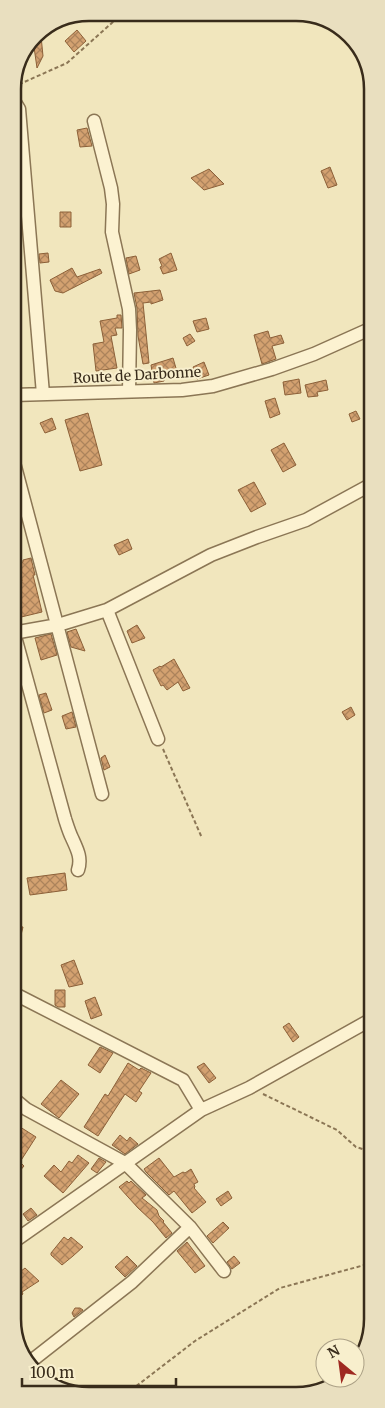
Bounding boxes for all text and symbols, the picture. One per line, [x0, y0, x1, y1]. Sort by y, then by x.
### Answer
street label: Route de Darbonne [72, 363, 202, 387]
north arrow [315, 1338, 365, 1388]
text: N [324, 1341, 343, 1362]
scale bar [22, 1356, 176, 1388]
text: 100 m [30, 1363, 74, 1382]

